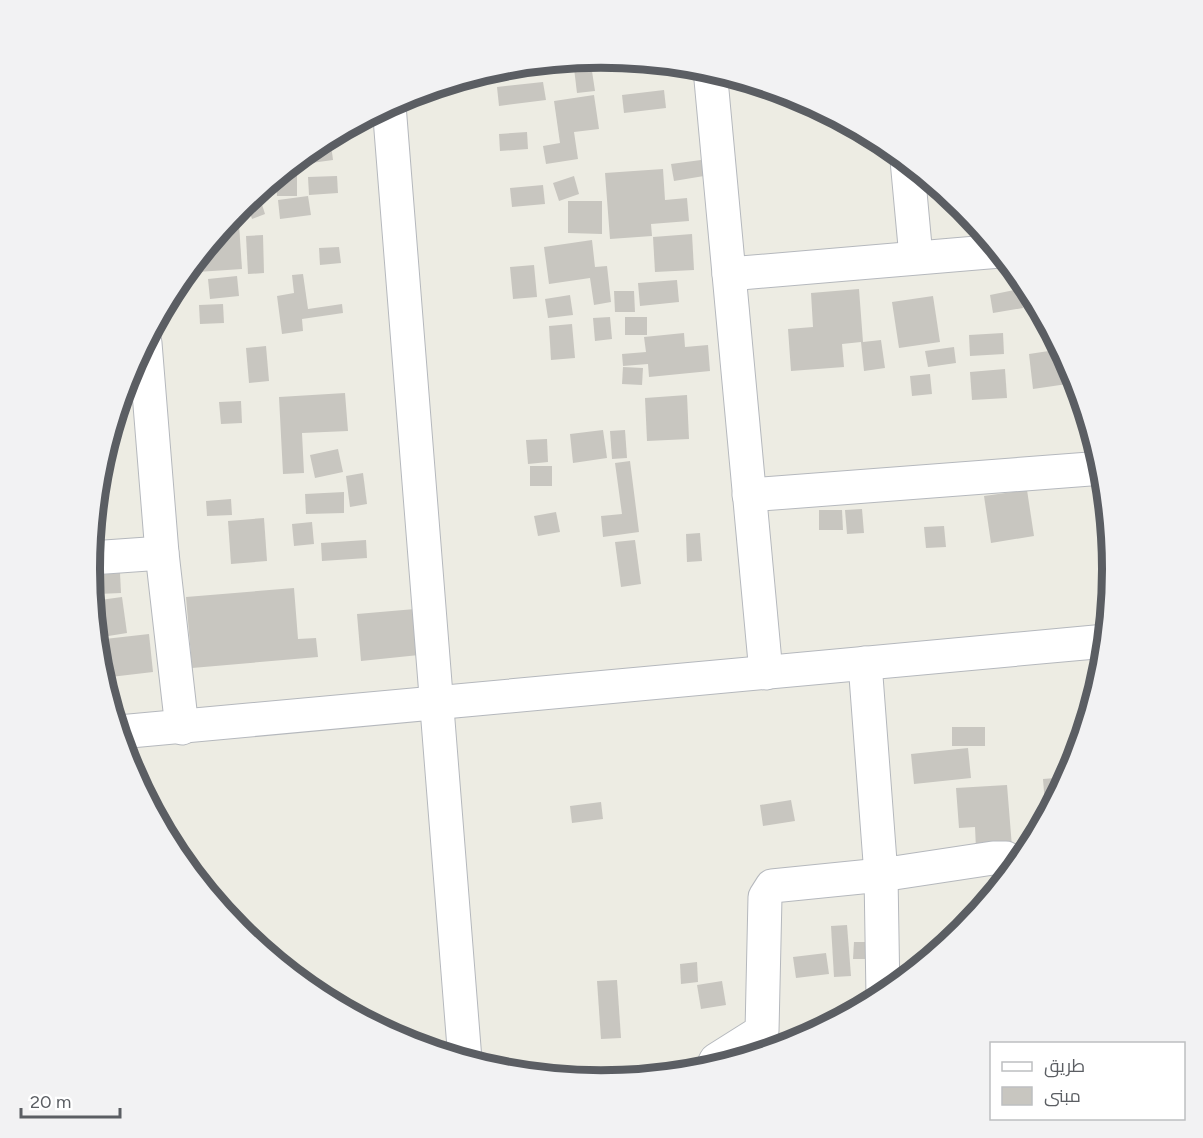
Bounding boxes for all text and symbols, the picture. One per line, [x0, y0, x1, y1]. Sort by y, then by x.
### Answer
legend [990, 1042, 1185, 1120]
text: طريق [1044, 1055, 1085, 1078]
scale bar [21, 1081, 120, 1119]
text: مبنى [1044, 1085, 1081, 1107]
text: 20 m [30, 1091, 71, 1113]

